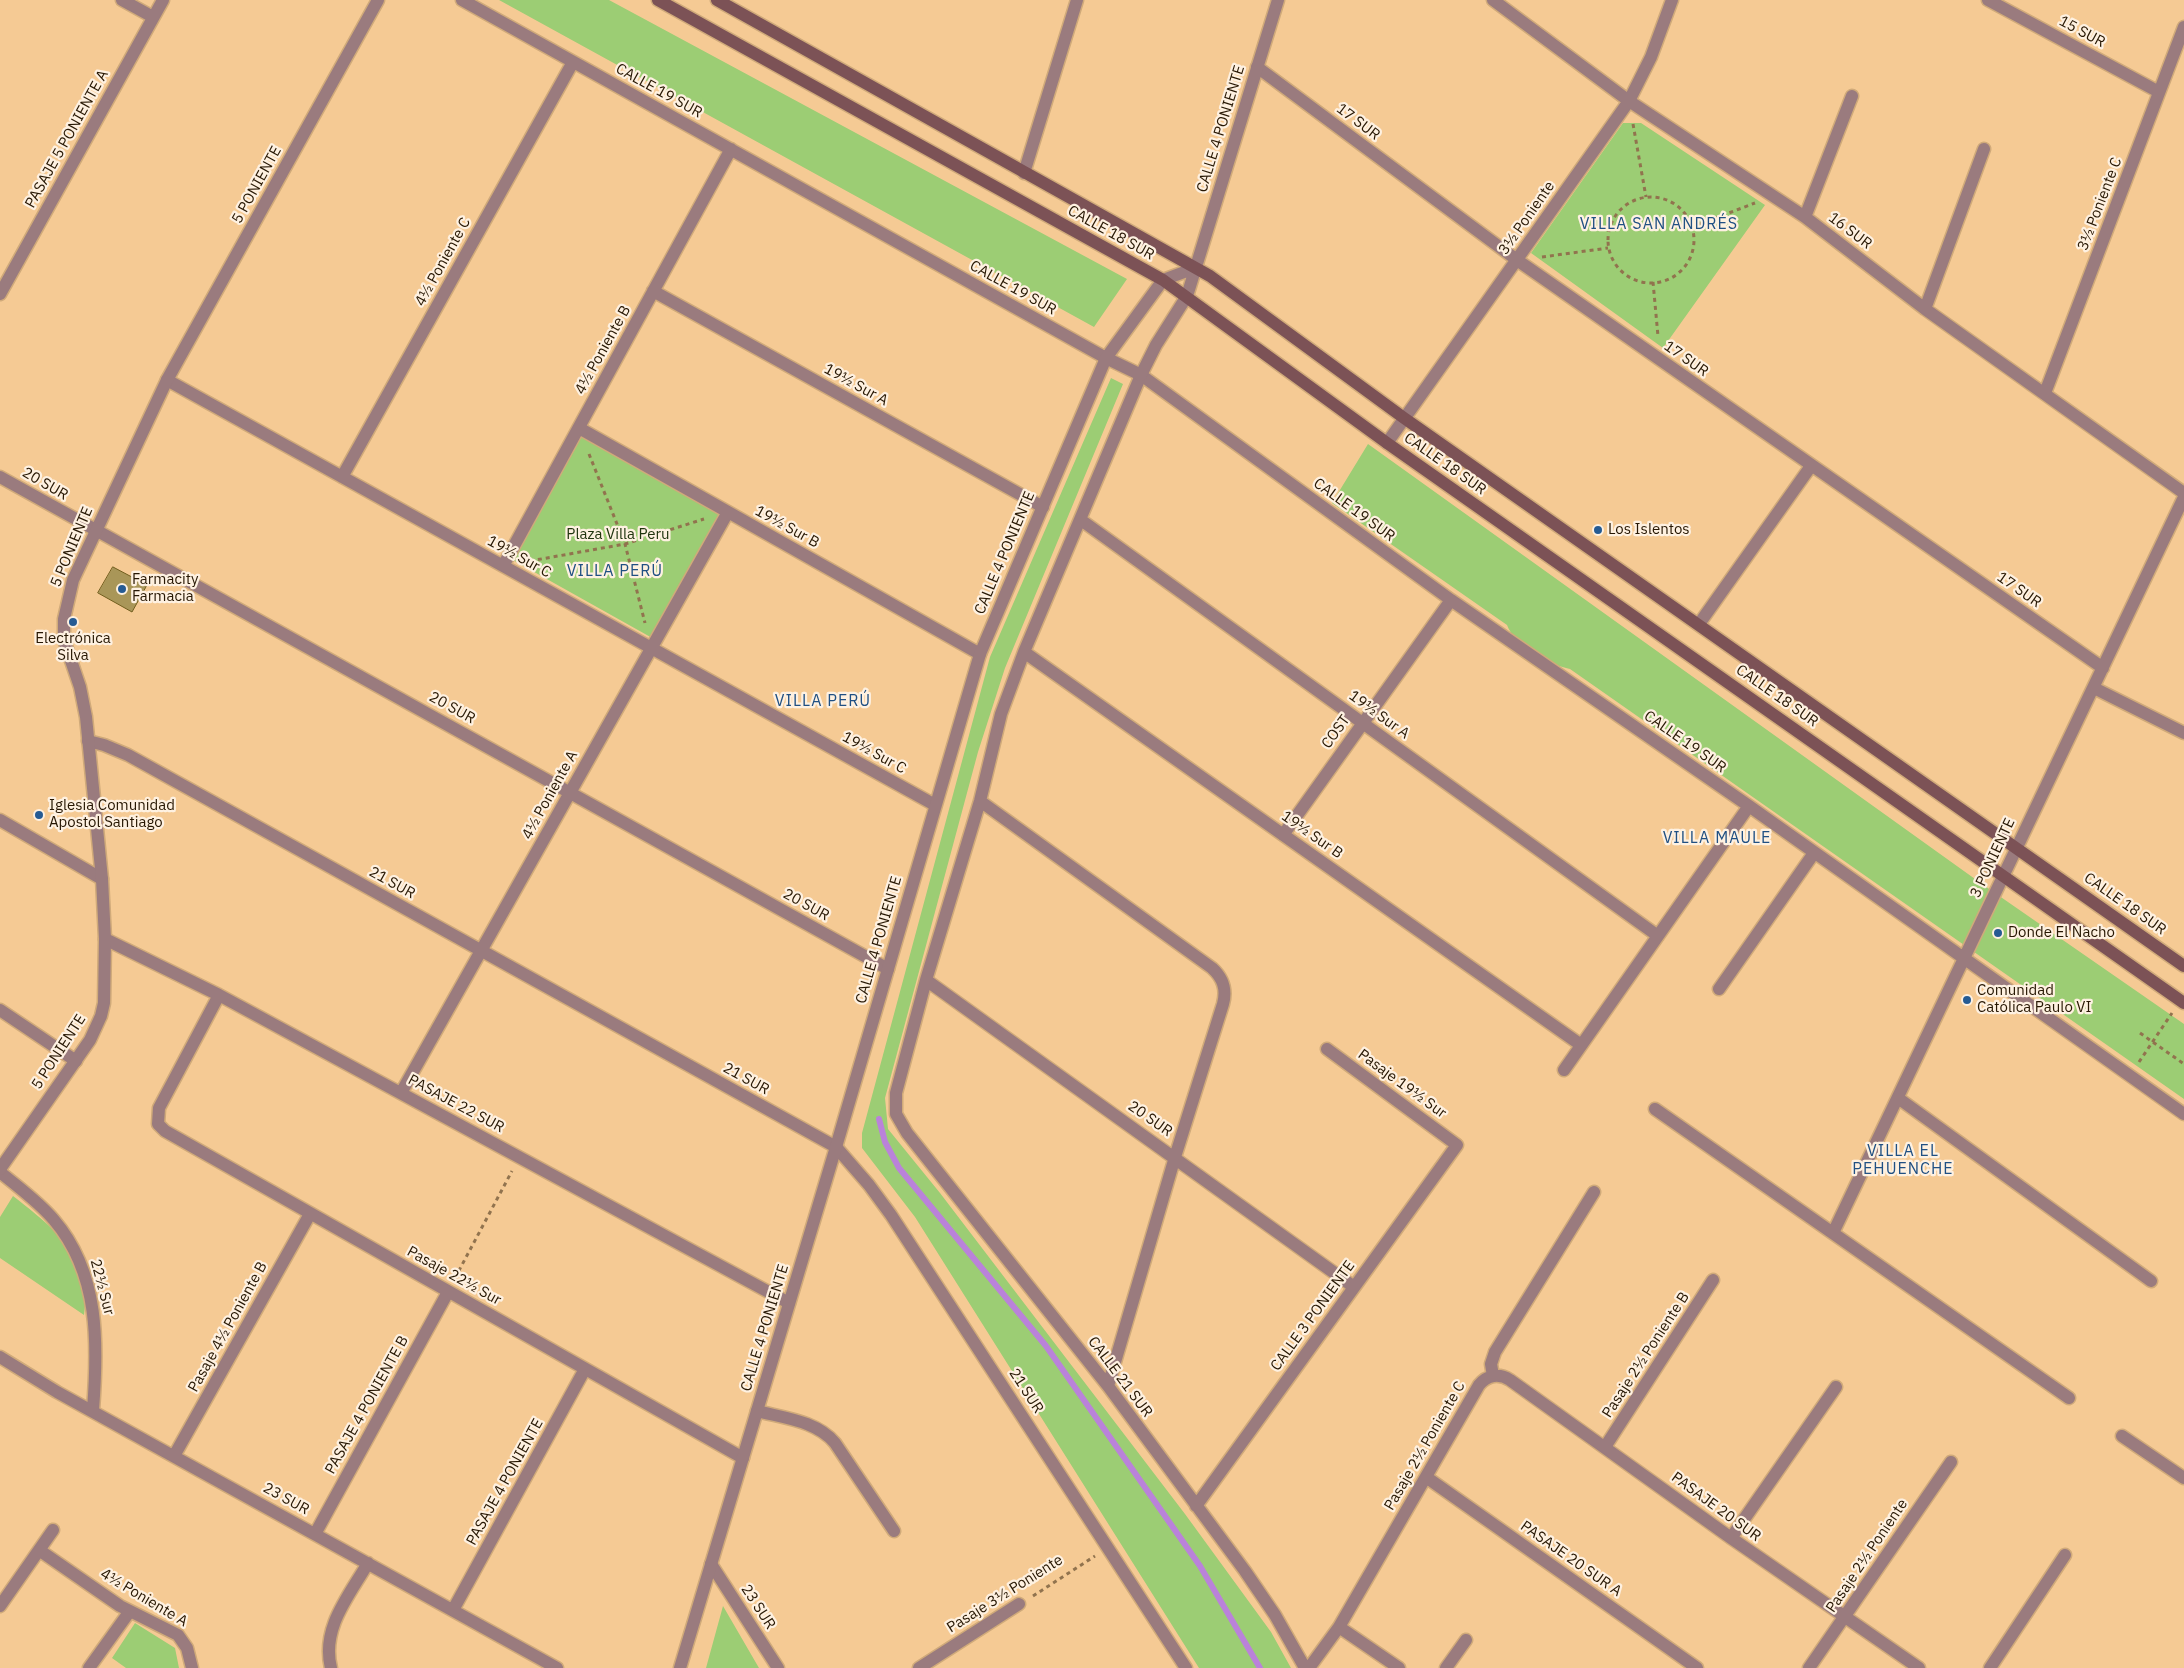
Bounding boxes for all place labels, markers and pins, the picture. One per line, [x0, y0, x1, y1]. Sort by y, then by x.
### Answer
place label: Los Islentos [1608, 521, 1690, 539]
marker: Los Islentos [1592, 524, 1604, 536]
place label: Farmacity Farmacia [132, 571, 198, 606]
marker: Farmacity Farmacia [116, 583, 128, 595]
marker: Electrónica Silva [67, 616, 79, 628]
place label: Electrónica Silva [35, 630, 111, 665]
place label: Iglesia Comunidad Apostol Santiago [49, 797, 175, 832]
marker: Iglesia Comunidad Apostol Santiago [33, 809, 45, 821]
place label: Donde El Nacho [2008, 924, 2115, 942]
marker: Donde El Nacho [1992, 927, 2004, 939]
place label: Comunidad Católica Paulo VI [1977, 982, 2091, 1017]
marker: Comunidad Católica Paulo VI [1961, 994, 1973, 1006]

